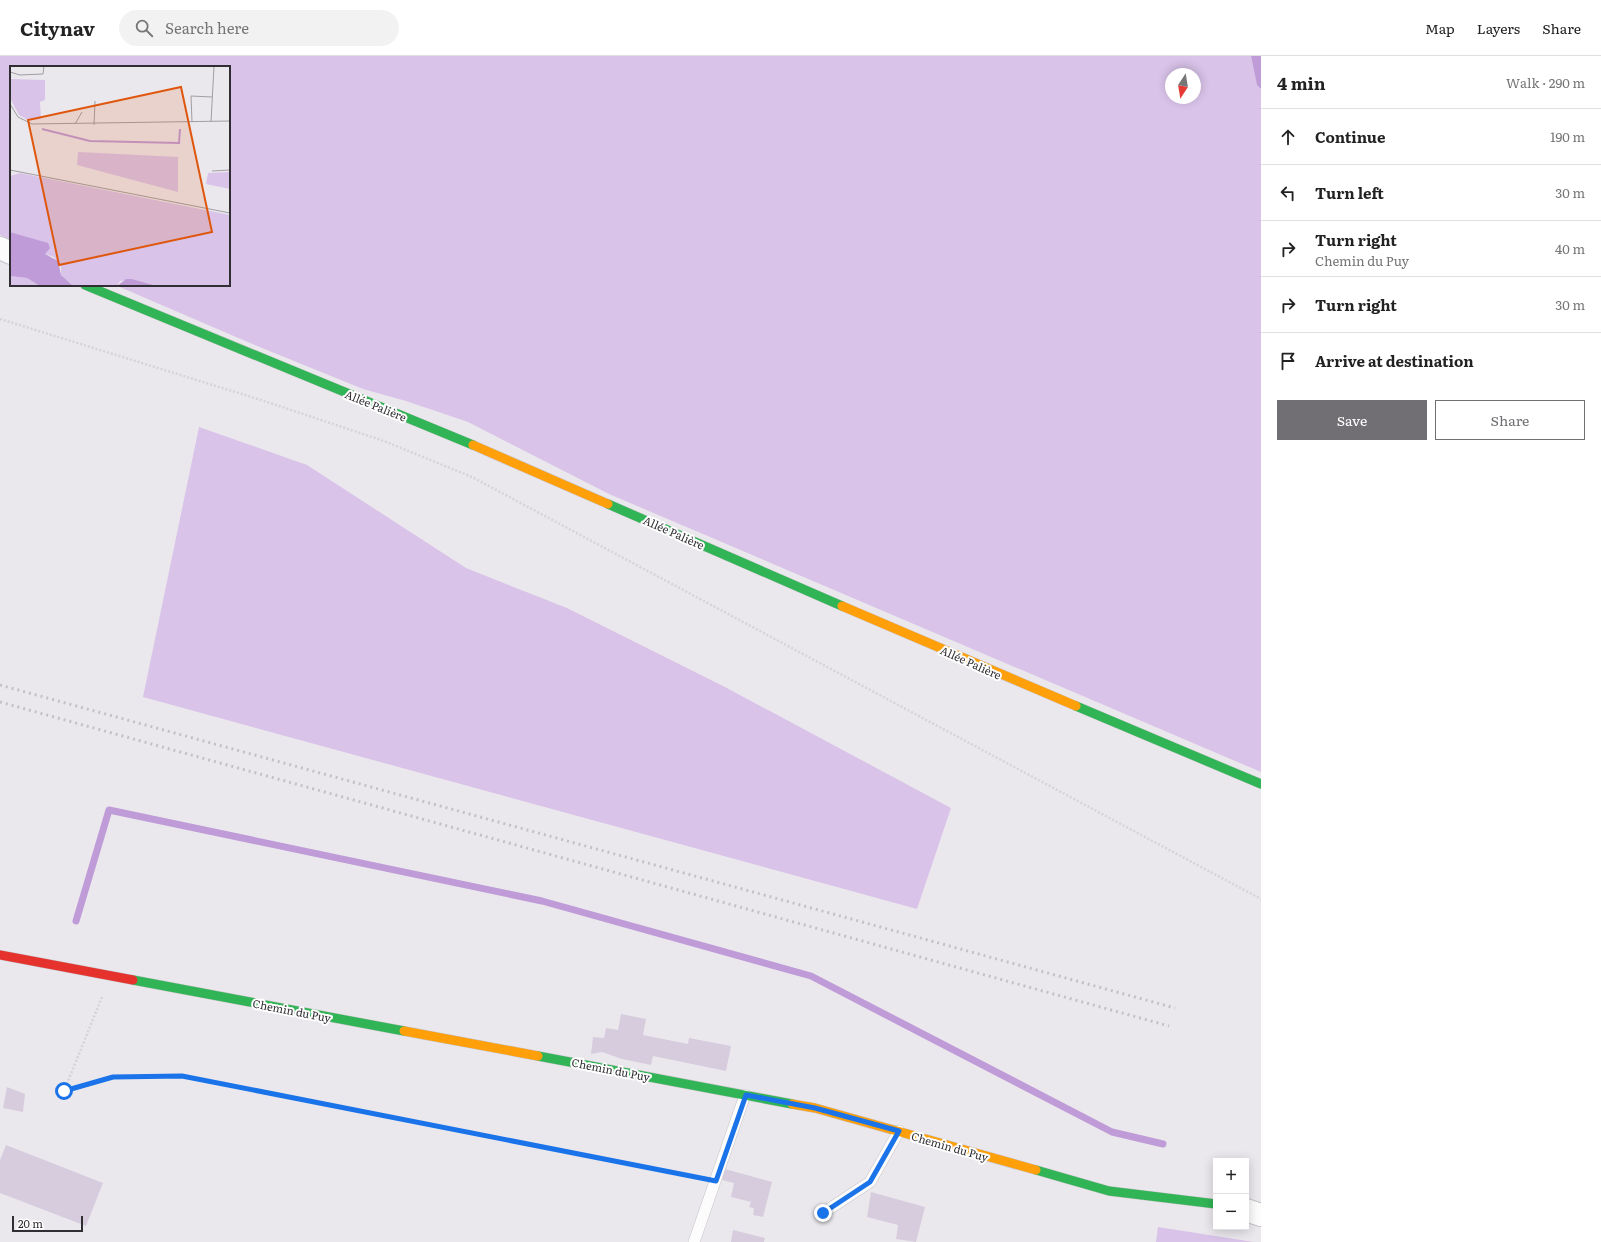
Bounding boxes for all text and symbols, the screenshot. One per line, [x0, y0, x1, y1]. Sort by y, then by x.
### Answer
search box [119, 10, 399, 46]
text: Citynav [20, 14, 95, 42]
text: Search here [165, 16, 249, 39]
icon: search [133, 17, 155, 39]
text: Map [1425, 18, 1455, 38]
text: Layers [1477, 18, 1520, 38]
text: Share [1542, 18, 1581, 38]
inset map [10, 66, 230, 286]
north arrow [1165, 68, 1201, 104]
text: 4 min [1277, 70, 1326, 95]
text: Walk · 290 m [1506, 73, 1585, 92]
text: Continue [1315, 125, 1385, 148]
icon: ahead [1277, 126, 1299, 148]
text: 190 m [1550, 127, 1585, 146]
text: Turn left [1315, 181, 1384, 204]
icon: left [1277, 182, 1299, 204]
text: 30 m [1555, 183, 1585, 202]
text: Turn right [1315, 228, 1397, 251]
icon: right [1277, 238, 1299, 260]
text: 40 m [1555, 239, 1585, 258]
text: Chemin du Puy [1315, 251, 1409, 270]
text: Turn right [1315, 293, 1397, 316]
icon: right [1277, 294, 1299, 316]
text: 30 m [1555, 295, 1585, 314]
text: Arrive at destination [1315, 349, 1474, 372]
icon: arrive [1277, 350, 1299, 372]
street label: Allée Palière [343, 385, 410, 425]
button: Save [1277, 400, 1427, 440]
button: Share [1435, 400, 1585, 440]
street label: Allée Palière [641, 511, 707, 553]
street label: Allée Palière [938, 641, 1004, 683]
street label: Chemin du Puy [251, 995, 333, 1026]
street label: Chemin du Puy [570, 1054, 652, 1085]
route start [55, 1082, 73, 1100]
street label: Chemin du Puy [910, 1127, 991, 1165]
map controls [1213, 1158, 1249, 1230]
button: + [1213, 1158, 1249, 1194]
button: − [1213, 1194, 1249, 1230]
route end [814, 1204, 832, 1222]
scale bar [12, 1214, 83, 1233]
text: 20 m [18, 1215, 43, 1231]

